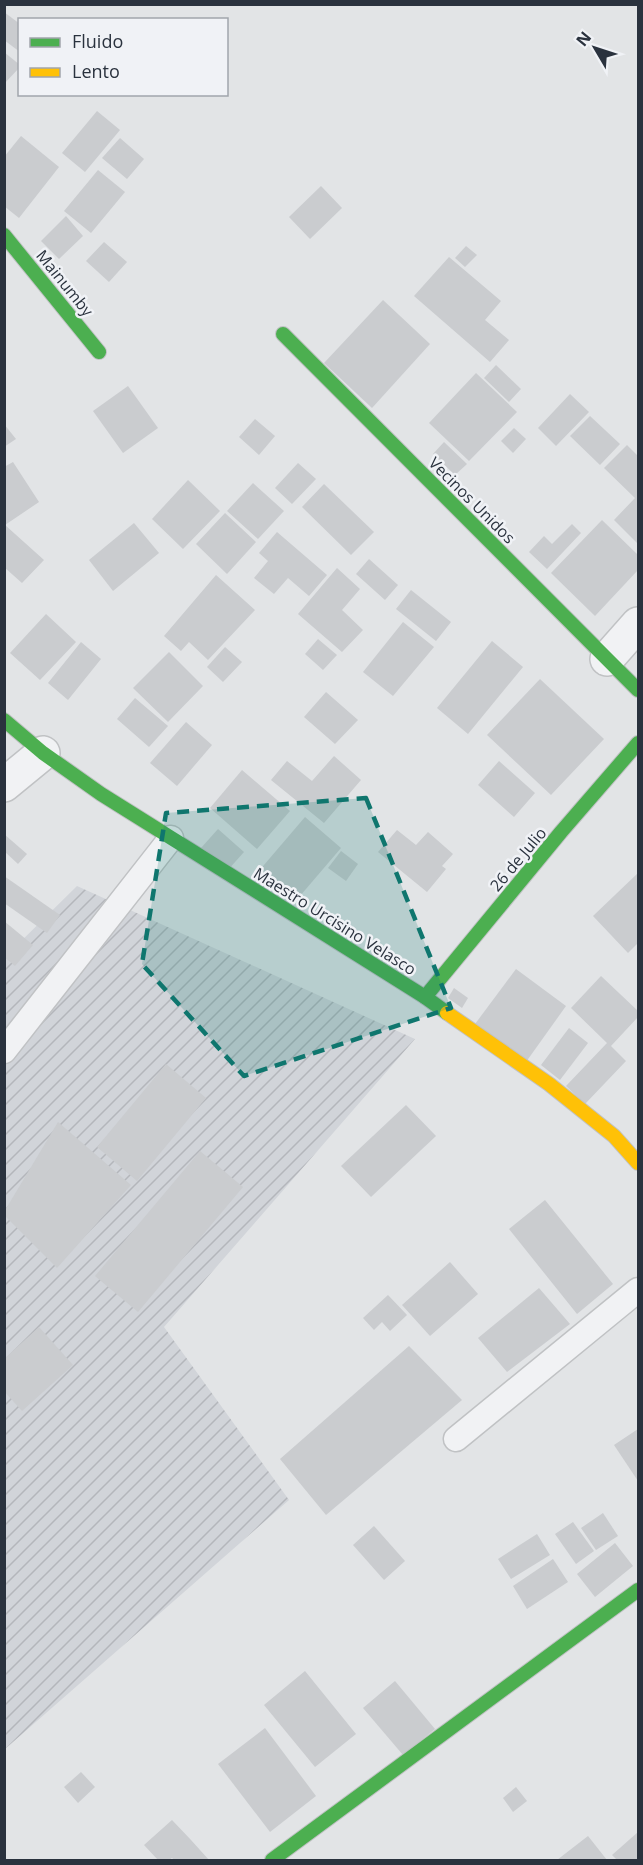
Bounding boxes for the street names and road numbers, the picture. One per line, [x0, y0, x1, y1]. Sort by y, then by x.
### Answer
street label: Mainumby [31, 245, 99, 322]
street label: Vecinos Unidos [424, 452, 520, 548]
street label: 26 de Julio [485, 822, 551, 896]
street label: Maestro Urcisino Velasco [250, 862, 420, 980]

